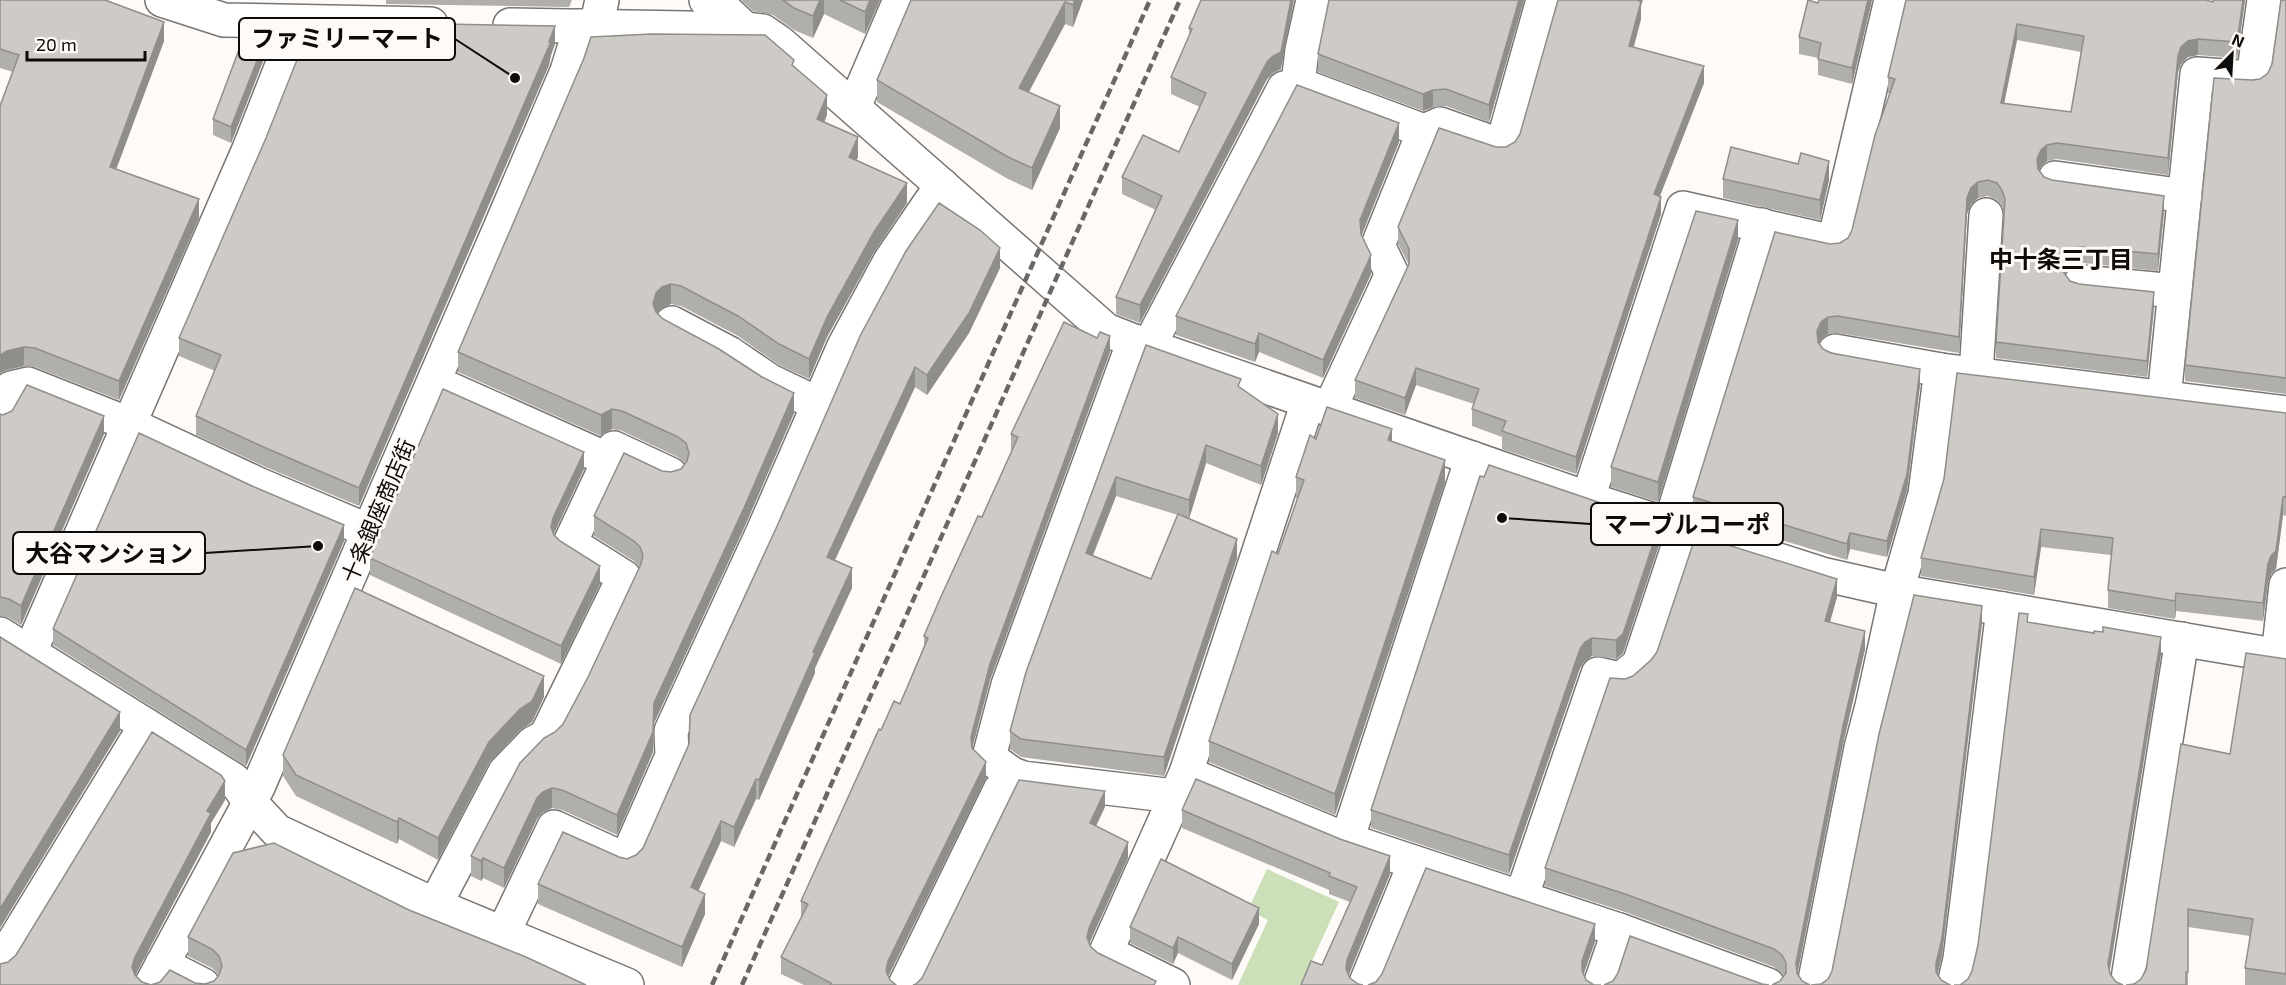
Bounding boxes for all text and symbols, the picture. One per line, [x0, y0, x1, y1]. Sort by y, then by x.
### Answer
callout: ファミリーマート [239, 18, 455, 60]
text: ファミリーマート [251, 23, 443, 52]
scale bar [27, 24, 146, 62]
north arrow [2202, 24, 2262, 84]
text: N [2229, 29, 2247, 51]
text: 20 m [36, 33, 77, 55]
district label: 中十条三丁目 [1989, 244, 2133, 273]
street label: 十条銀座商店街 [335, 435, 419, 587]
callout: マーブルコーポ [1591, 503, 1783, 545]
text: マーブルコーポ [1604, 509, 1770, 538]
callout: 大谷マンション [13, 532, 205, 574]
text: 大谷マンション [25, 538, 193, 567]

